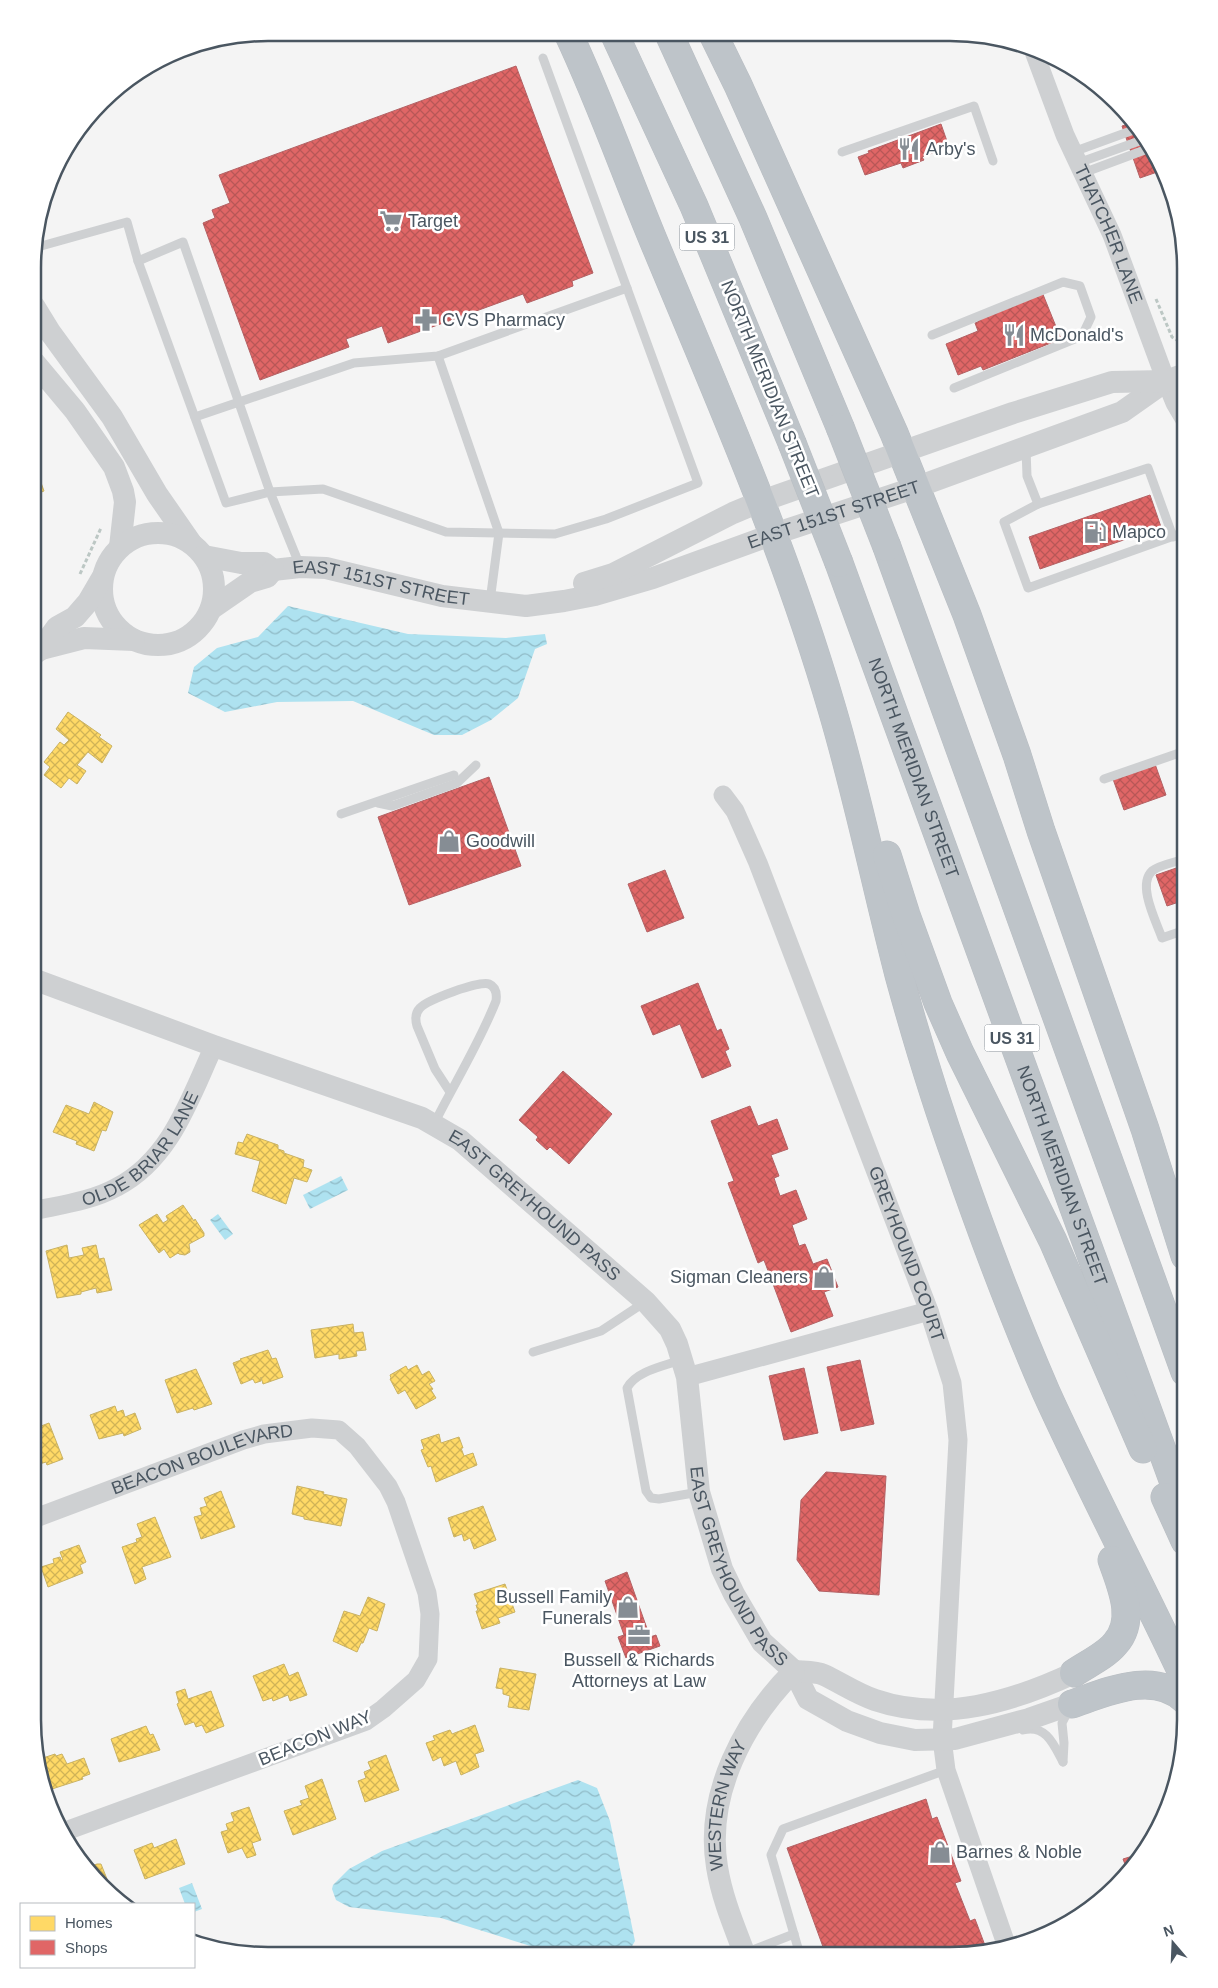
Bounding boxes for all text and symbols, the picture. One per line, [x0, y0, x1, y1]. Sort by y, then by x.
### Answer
restaurant icon: Arby's [896, 136, 922, 162]
place label: Arby's [926, 139, 975, 159]
street label: THATCHER LANE [1070, 161, 1146, 306]
supermarket icon: Target [378, 208, 404, 234]
place label: Target [408, 211, 458, 231]
road number: US 31 [680, 223, 734, 250]
street label: NORTH MERIDIAN STREET [717, 277, 823, 501]
pharmacy icon: CVS Pharmacy [413, 307, 439, 333]
place label: CVS Pharmacy [442, 310, 565, 330]
restaurant icon: McDonald's [1001, 322, 1027, 348]
place label: McDonald's [1030, 325, 1123, 345]
street label: EAST 151ST STREET [745, 477, 922, 553]
fuel station icon: Mapco [1082, 519, 1108, 545]
place label: Mapco [1112, 522, 1166, 542]
street label: EAST 151ST STREET [291, 557, 471, 609]
street label: NORTH MERIDIAN STREET [864, 655, 963, 881]
shop icon: Goodwill [436, 828, 462, 854]
place label: Goodwill [466, 831, 535, 851]
road number: US 31 [984, 1024, 1040, 1052]
street label: NORTH MERIDIAN STREET [1013, 1063, 1111, 1288]
street label: OLDE BRIAR LANE [79, 1088, 202, 1210]
street label: EAST GREYHOUND PASS [445, 1126, 624, 1285]
street label: GREYHOUND COURT [865, 1163, 948, 1344]
shop icon: Sigman Cleaners [811, 1264, 837, 1290]
place label: Sigman Cleaners [670, 1267, 808, 1287]
street label: BEACON BOULEVARD [109, 1420, 294, 1499]
street label: EAST GREYHOUND PASS [686, 1465, 792, 1670]
place label: Bussell Family Funerals [496, 1587, 612, 1628]
shop icon: Bussell Family Funerals [615, 1594, 641, 1620]
office icon: Bussell & Richards Attorneys at Law [626, 1622, 652, 1648]
place label: Bussell & Richards Attorneys at Law [563, 1650, 715, 1691]
street label: BEACON WAY [256, 1706, 374, 1770]
street label: WESTERN WAY [705, 1737, 750, 1872]
shop icon: Barnes & Noble [927, 1839, 953, 1865]
place label: Barnes & Noble [956, 1842, 1082, 1862]
legend [20, 1903, 195, 1968]
text: Homes [65, 1914, 113, 1931]
north arrow [1148, 1918, 1198, 1968]
text: N [1161, 1921, 1176, 1940]
text: Shops [65, 1939, 108, 1956]

